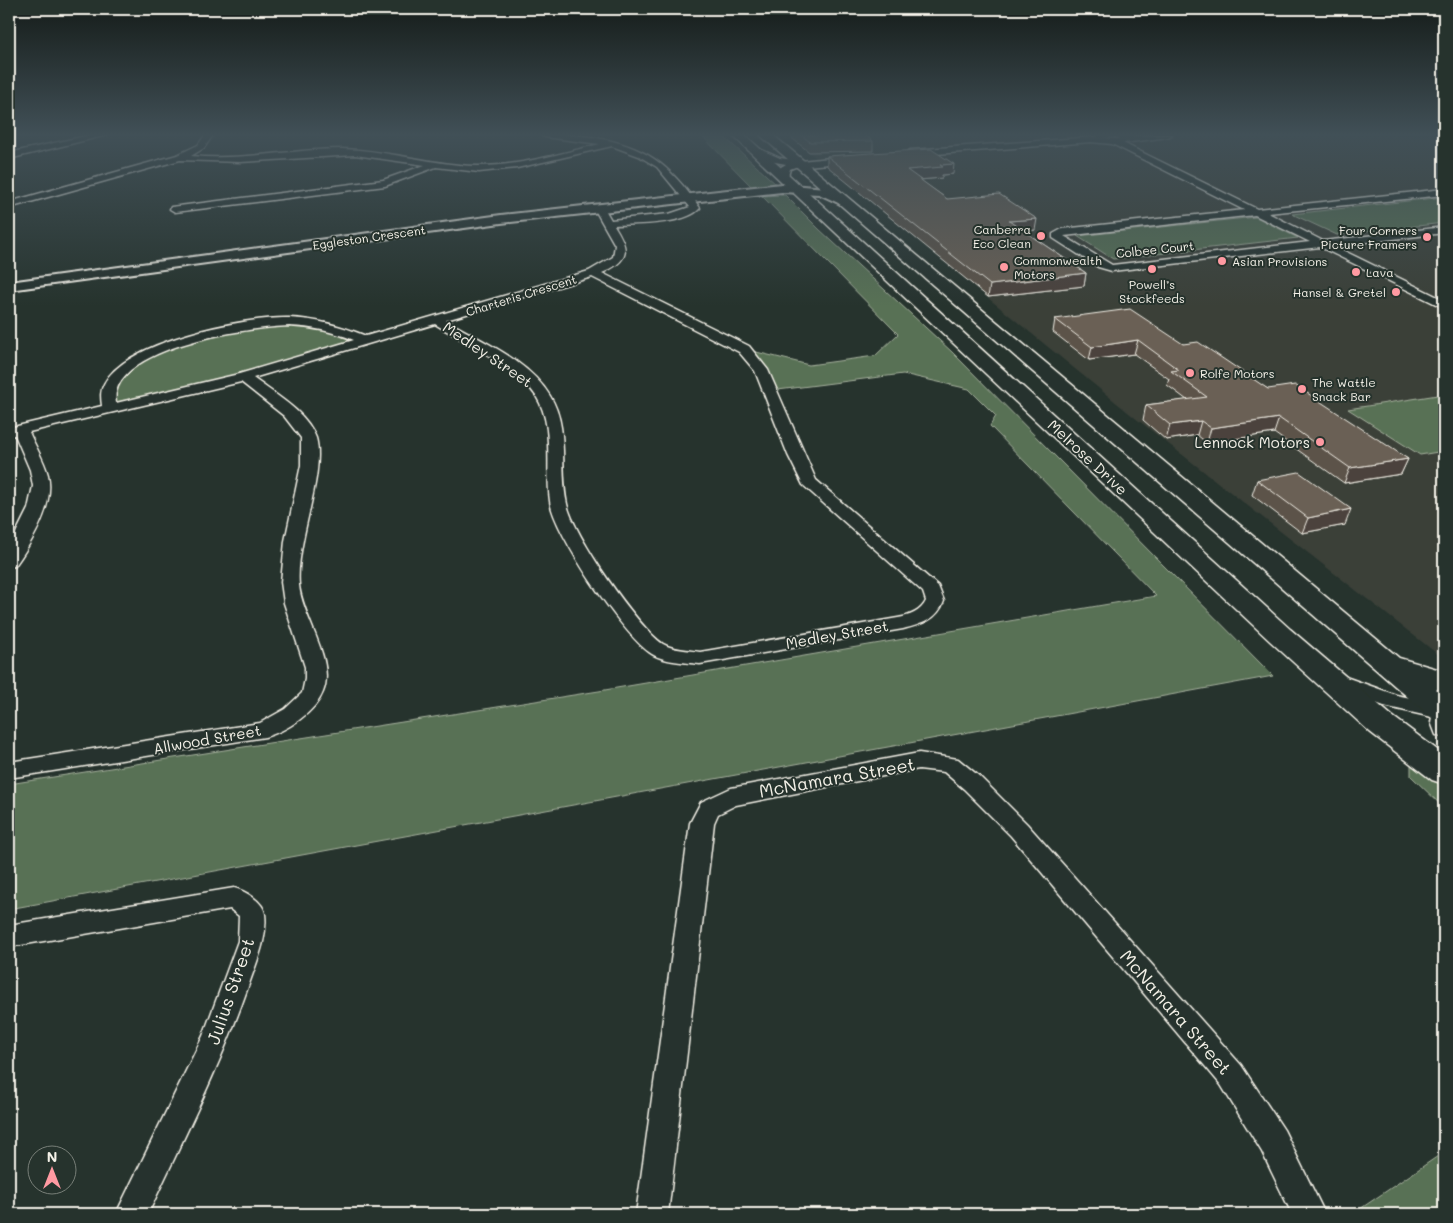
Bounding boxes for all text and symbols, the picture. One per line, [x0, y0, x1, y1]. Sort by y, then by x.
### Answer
street label: Eggleston Crescent [311, 221, 427, 253]
place label: Canberra Eco Clean [973, 221, 1031, 251]
place label: Four Corners Picture Framers [1321, 222, 1417, 252]
marker: Canberra Eco Clean [1035, 230, 1047, 242]
marker: Four Corners Picture Framers [1421, 231, 1433, 243]
street label: Colbee Court [1115, 237, 1195, 261]
place label: Commonwealth Motors [1014, 252, 1102, 282]
place label: Asian Provisions [1232, 253, 1328, 269]
marker: Asian Provisions [1216, 255, 1228, 267]
marker: Commonwealth Motors [998, 261, 1010, 273]
marker: Powell’s Stockfeeds [1146, 263, 1158, 275]
place label: Lava [1366, 264, 1394, 280]
marker: Lava [1350, 266, 1362, 278]
street label: Charteris Crescent [464, 271, 578, 319]
place label: Powell’s Stockfeeds [1119, 276, 1185, 306]
place label: Hansel & Gretel [1293, 284, 1386, 300]
marker: Hansel & Gretel [1390, 286, 1402, 298]
street label: Medley Street [439, 317, 537, 391]
place label: Rolfe Motors [1200, 365, 1275, 381]
marker: Rolfe Motors [1184, 367, 1196, 379]
place label: The Wattle Snack Bar [1312, 374, 1376, 404]
marker: The Wattle Snack Bar [1296, 383, 1308, 395]
street label: Melrose Drive [1044, 415, 1132, 499]
place label: Lennock Motors [1195, 432, 1310, 452]
marker: Lennock Motors [1314, 436, 1326, 448]
street label: Medley Street [784, 615, 890, 653]
street label: Allwood Street [151, 720, 263, 758]
street label: McNamara Street [757, 751, 917, 803]
street label: Julius Street [201, 934, 259, 1048]
street label: McNamara Street [1115, 944, 1237, 1080]
north arrow [28, 1146, 78, 1196]
text: N [47, 1147, 57, 1166]

